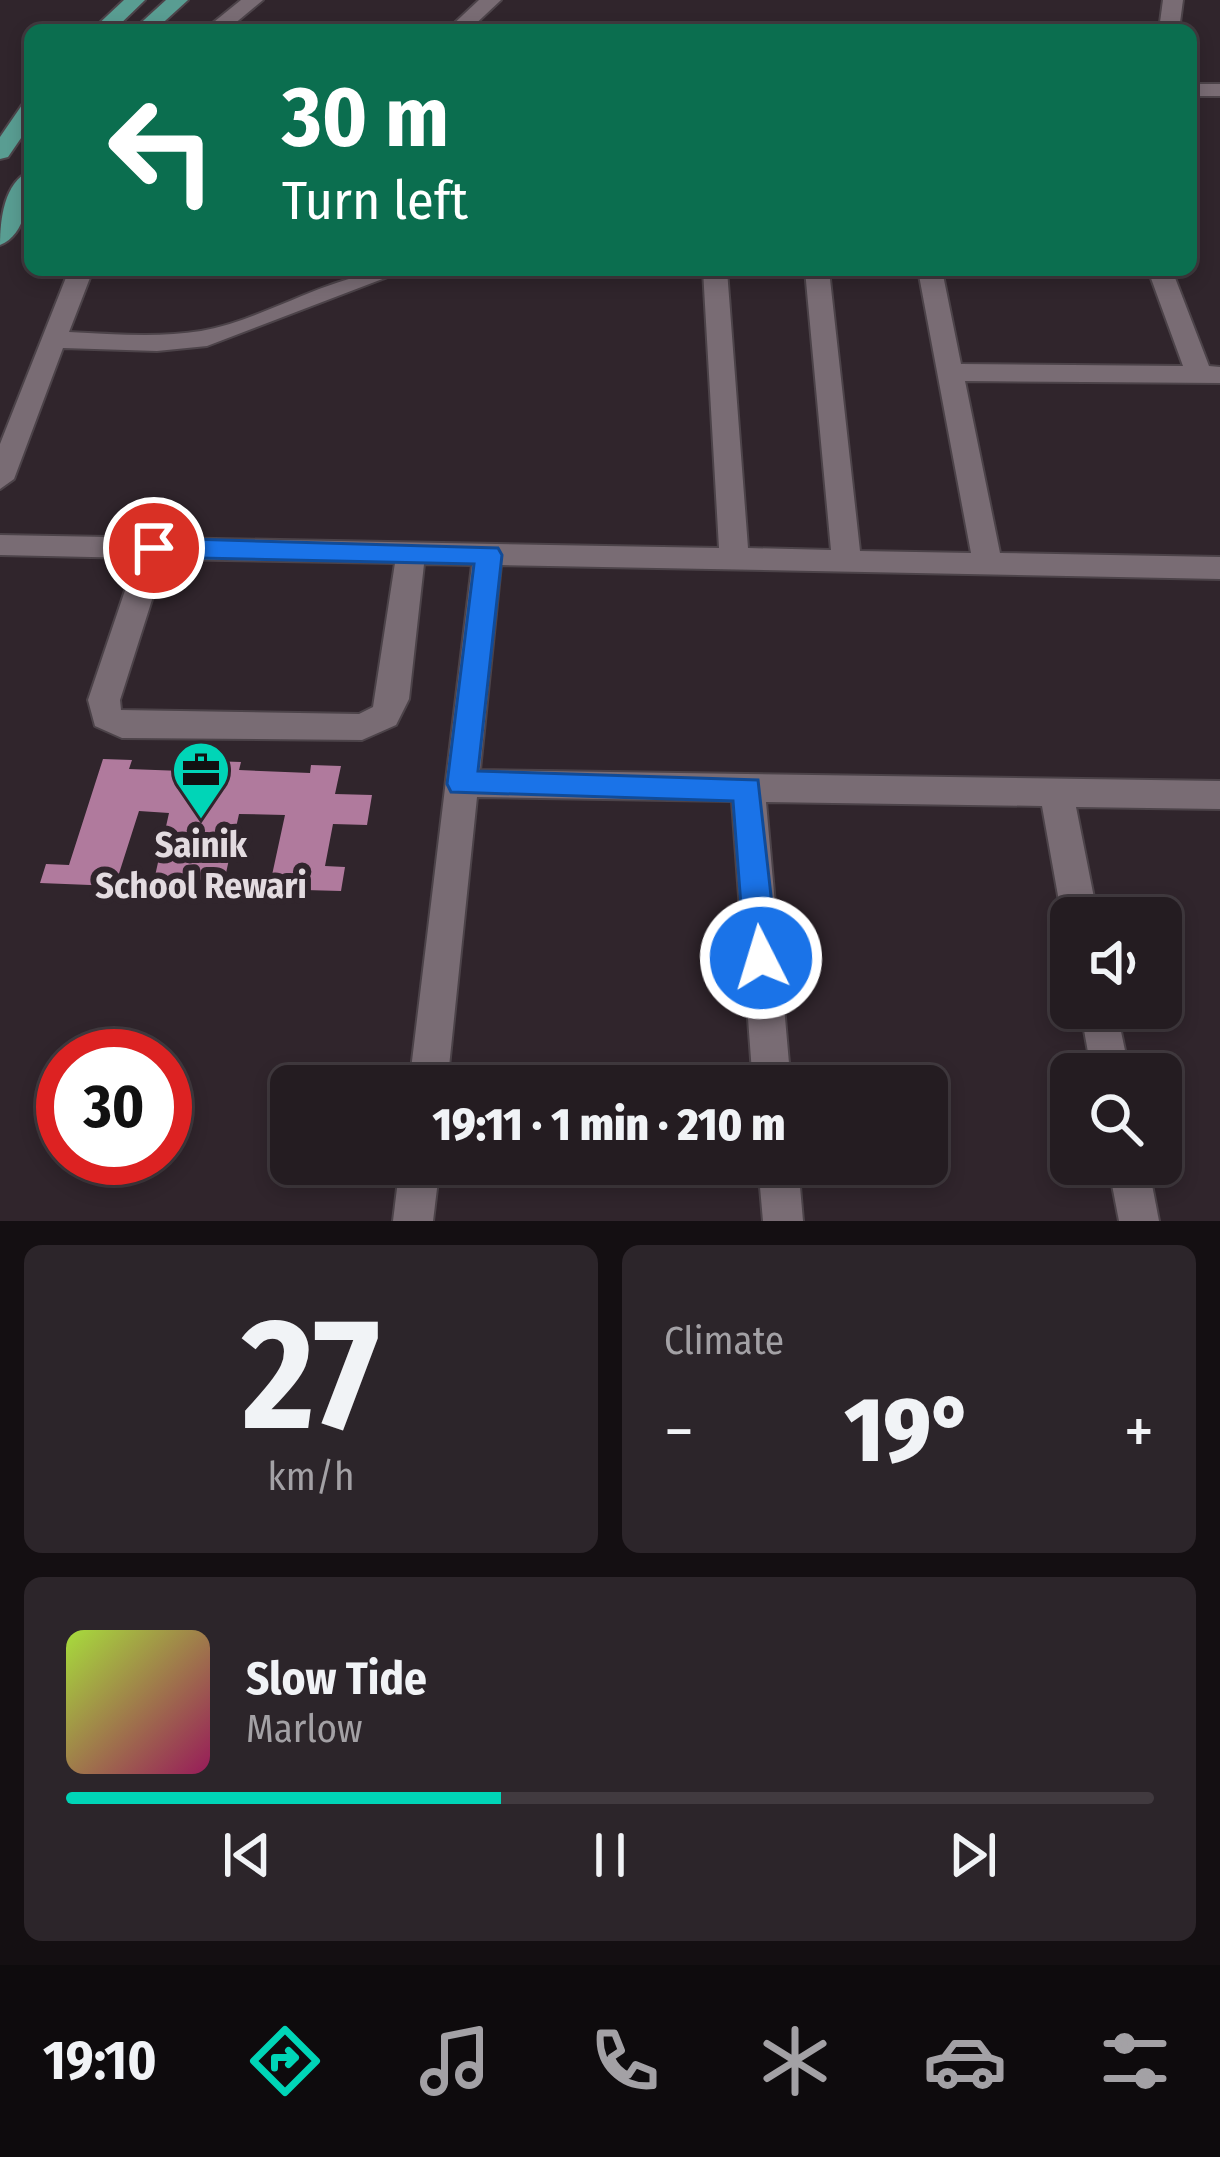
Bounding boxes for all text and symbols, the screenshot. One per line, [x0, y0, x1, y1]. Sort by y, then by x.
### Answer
text: 30 m [282, 67, 449, 168]
icon: left [84, 72, 240, 228]
text: Turn left [282, 169, 468, 233]
pin [103, 497, 205, 599]
icon: arrive [121, 515, 187, 581]
office icon: Sainik School Rewari [170, 739, 232, 821]
place label: Sainik School Rewari [95, 823, 307, 908]
position arrow [698, 895, 824, 1021]
map controls [1050, 897, 1182, 1185]
button: sound [1050, 897, 1182, 1029]
speed limit sign: 30 [36, 1029, 192, 1185]
button: search [1050, 1053, 1182, 1185]
text: 19:11 · 1 min · 210 m [432, 1098, 786, 1152]
text: 27 [242, 1282, 380, 1469]
text: Climate [664, 1318, 784, 1364]
text: 19° [845, 1377, 973, 1485]
text: − [664, 1392, 694, 1471]
text: + [1124, 1392, 1154, 1471]
text: km/h [268, 1454, 354, 1500]
text: Slow Tide [246, 1652, 427, 1706]
text: Marlow [246, 1706, 363, 1752]
icon: previous [214, 1822, 280, 1888]
icon: pause [577, 1822, 643, 1888]
icon: next [940, 1822, 1006, 1888]
icon: directions [243, 2019, 327, 2103]
icon: music [413, 2019, 497, 2103]
icon: phone [583, 2019, 667, 2103]
icon: climate [753, 2019, 837, 2103]
icon: car [923, 2019, 1007, 2103]
icon: filters [1093, 2019, 1177, 2103]
text: 19:10 [43, 2029, 157, 2093]

